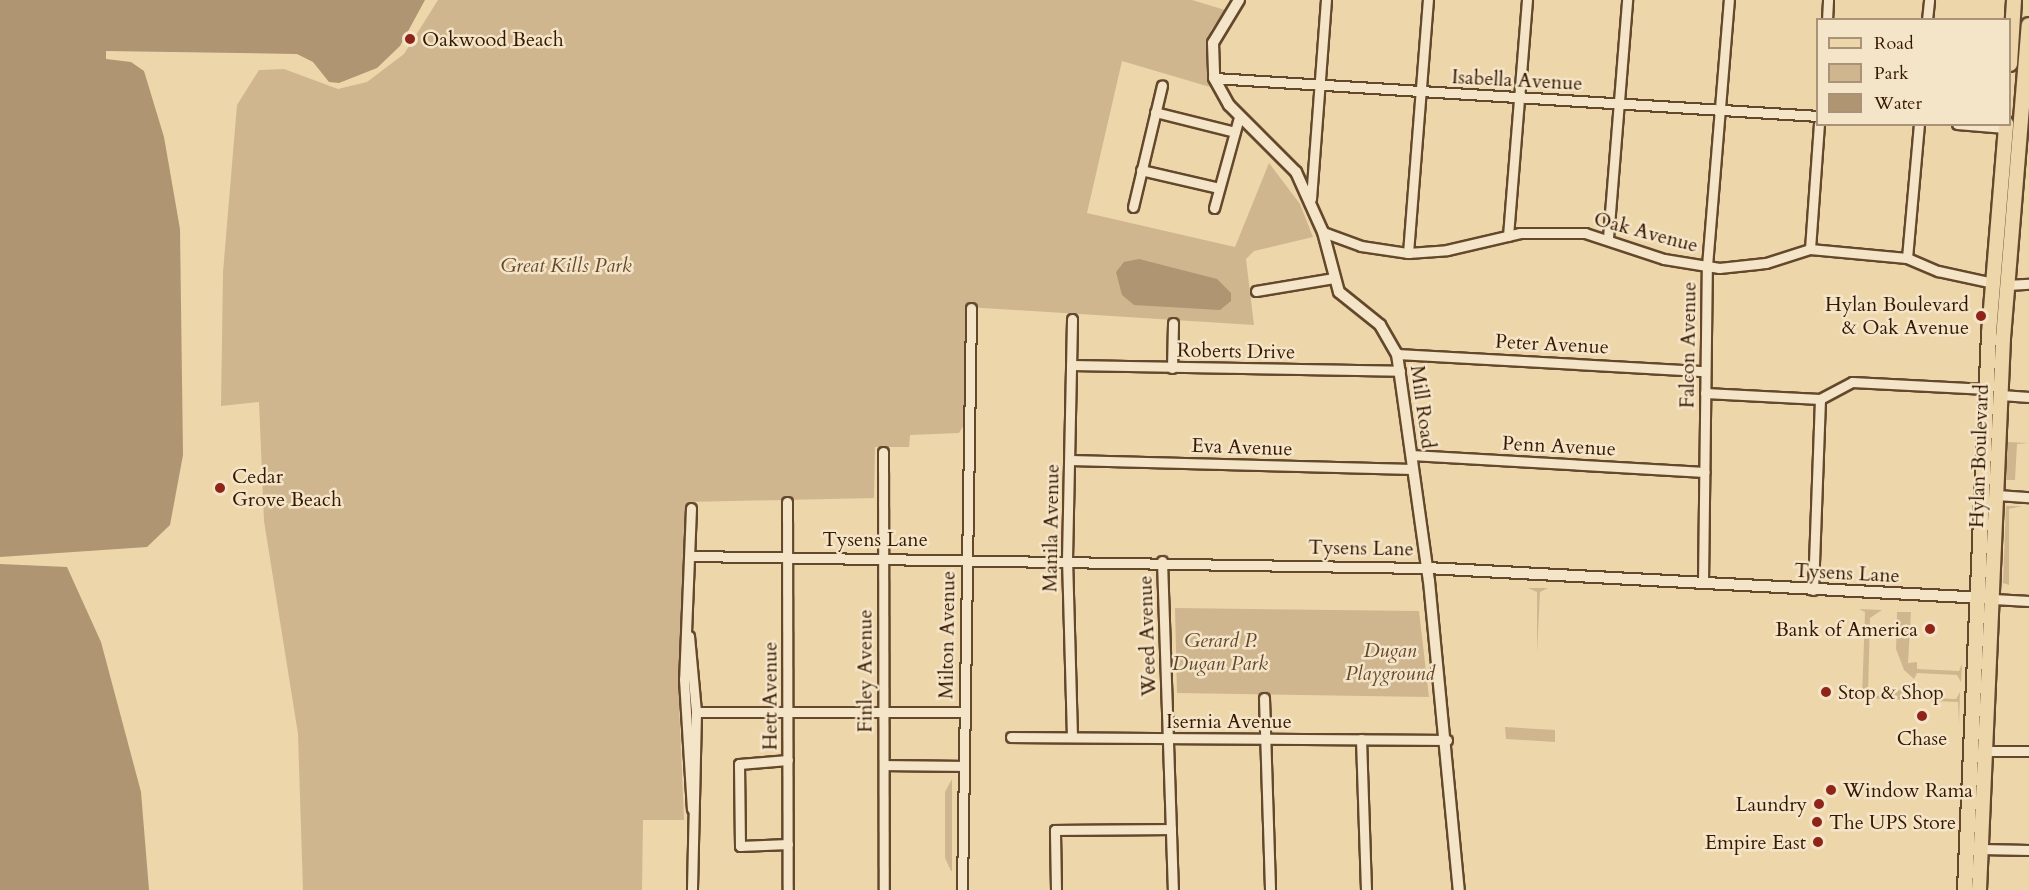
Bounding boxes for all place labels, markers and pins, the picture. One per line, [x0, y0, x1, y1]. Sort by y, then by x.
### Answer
place label: Oakwood Beach [422, 27, 564, 51]
marker: Oakwood Beach [403, 32, 417, 46]
place label: Hylan Boulevard & Oak Avenue [1825, 292, 1969, 339]
marker: Hylan Boulevard & Oak Avenue [1974, 309, 1988, 323]
place label: Cedar Grove Beach [232, 464, 342, 511]
marker: Cedar Grove Beach [213, 481, 227, 495]
place label: Bank of America [1775, 617, 1918, 641]
marker: Bank of America [1923, 622, 1937, 636]
place label: Stop & Shop [1838, 680, 1944, 704]
marker: Stop & Shop [1819, 685, 1833, 699]
marker: Chase [1915, 709, 1929, 723]
place label: Chase [1897, 726, 1947, 750]
place label: Window Rama [1843, 778, 1973, 802]
marker: Window Rama [1824, 783, 1838, 797]
place label: Laundry [1735, 792, 1807, 816]
marker: Laundry [1812, 797, 1826, 811]
place label: The UPS Store [1829, 810, 1956, 834]
marker: The UPS Store [1810, 815, 1824, 829]
place label: Empire East [1705, 830, 1806, 854]
marker: Empire East [1811, 835, 1825, 849]

